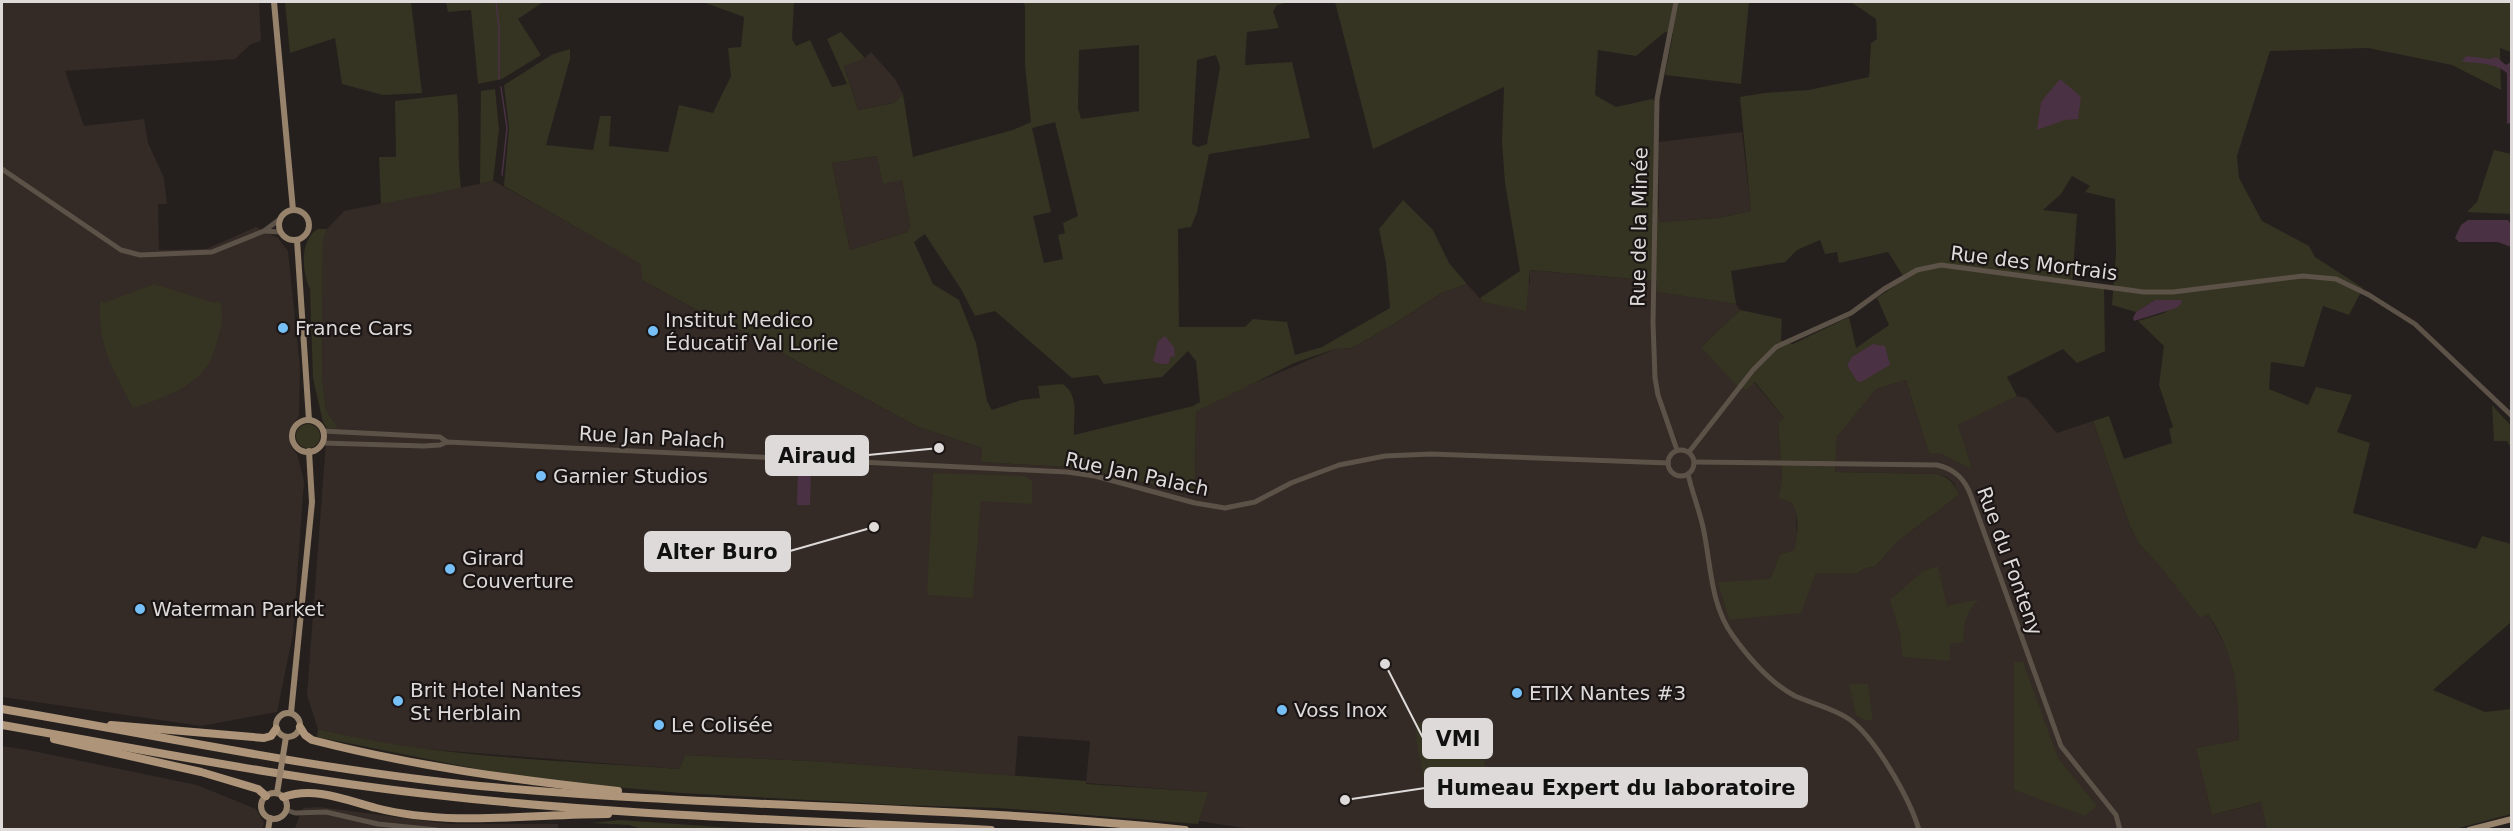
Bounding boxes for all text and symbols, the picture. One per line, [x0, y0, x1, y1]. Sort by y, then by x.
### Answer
street label: Rue de la Minée [1626, 147, 1652, 307]
street label: Rue des Mortrais [1949, 241, 2119, 285]
place label: Institut Medico Éducatif Val Lorie [665, 308, 838, 355]
place label: France Cars [295, 316, 413, 340]
marker: France Cars [276, 321, 290, 335]
marker: Institut Medico Éducatif Val Lorie [646, 324, 660, 338]
street label: Rue Jan Palach [578, 421, 726, 453]
callout: Airaud [766, 436, 868, 475]
text: Airaud [778, 444, 856, 468]
street label: Rue Jan Palach [1063, 447, 1211, 501]
place label: Garnier Studios [553, 464, 708, 488]
marker: Garnier Studios [534, 469, 548, 483]
street label: Rue du Fonteny [1972, 483, 2048, 639]
callout: Alter Buro [645, 532, 790, 571]
text: Alter Buro [656, 540, 778, 564]
place label: Girard Couverture [462, 546, 574, 593]
marker: Girard Couverture [443, 562, 457, 576]
place label: Waterman Parket [152, 597, 324, 621]
marker: Waterman Parket [133, 602, 147, 616]
place label: Brit Hotel Nantes St Herblain [410, 678, 582, 725]
place label: ETIX Nantes #3 [1529, 681, 1686, 705]
marker: ETIX Nantes #3 [1510, 686, 1524, 700]
marker: Brit Hotel Nantes St Herblain [391, 694, 405, 708]
place label: Voss Inox [1294, 698, 1388, 722]
marker: Voss Inox [1275, 703, 1289, 717]
place label: Le Colisée [671, 713, 773, 737]
marker: Le Colisée [652, 718, 666, 732]
callout: VMI [1423, 719, 1492, 758]
text: VMI [1436, 727, 1480, 751]
callout: Humeau Expert du laboratoire [1425, 768, 1807, 807]
text: Humeau Expert du laboratoire [1437, 776, 1795, 800]

